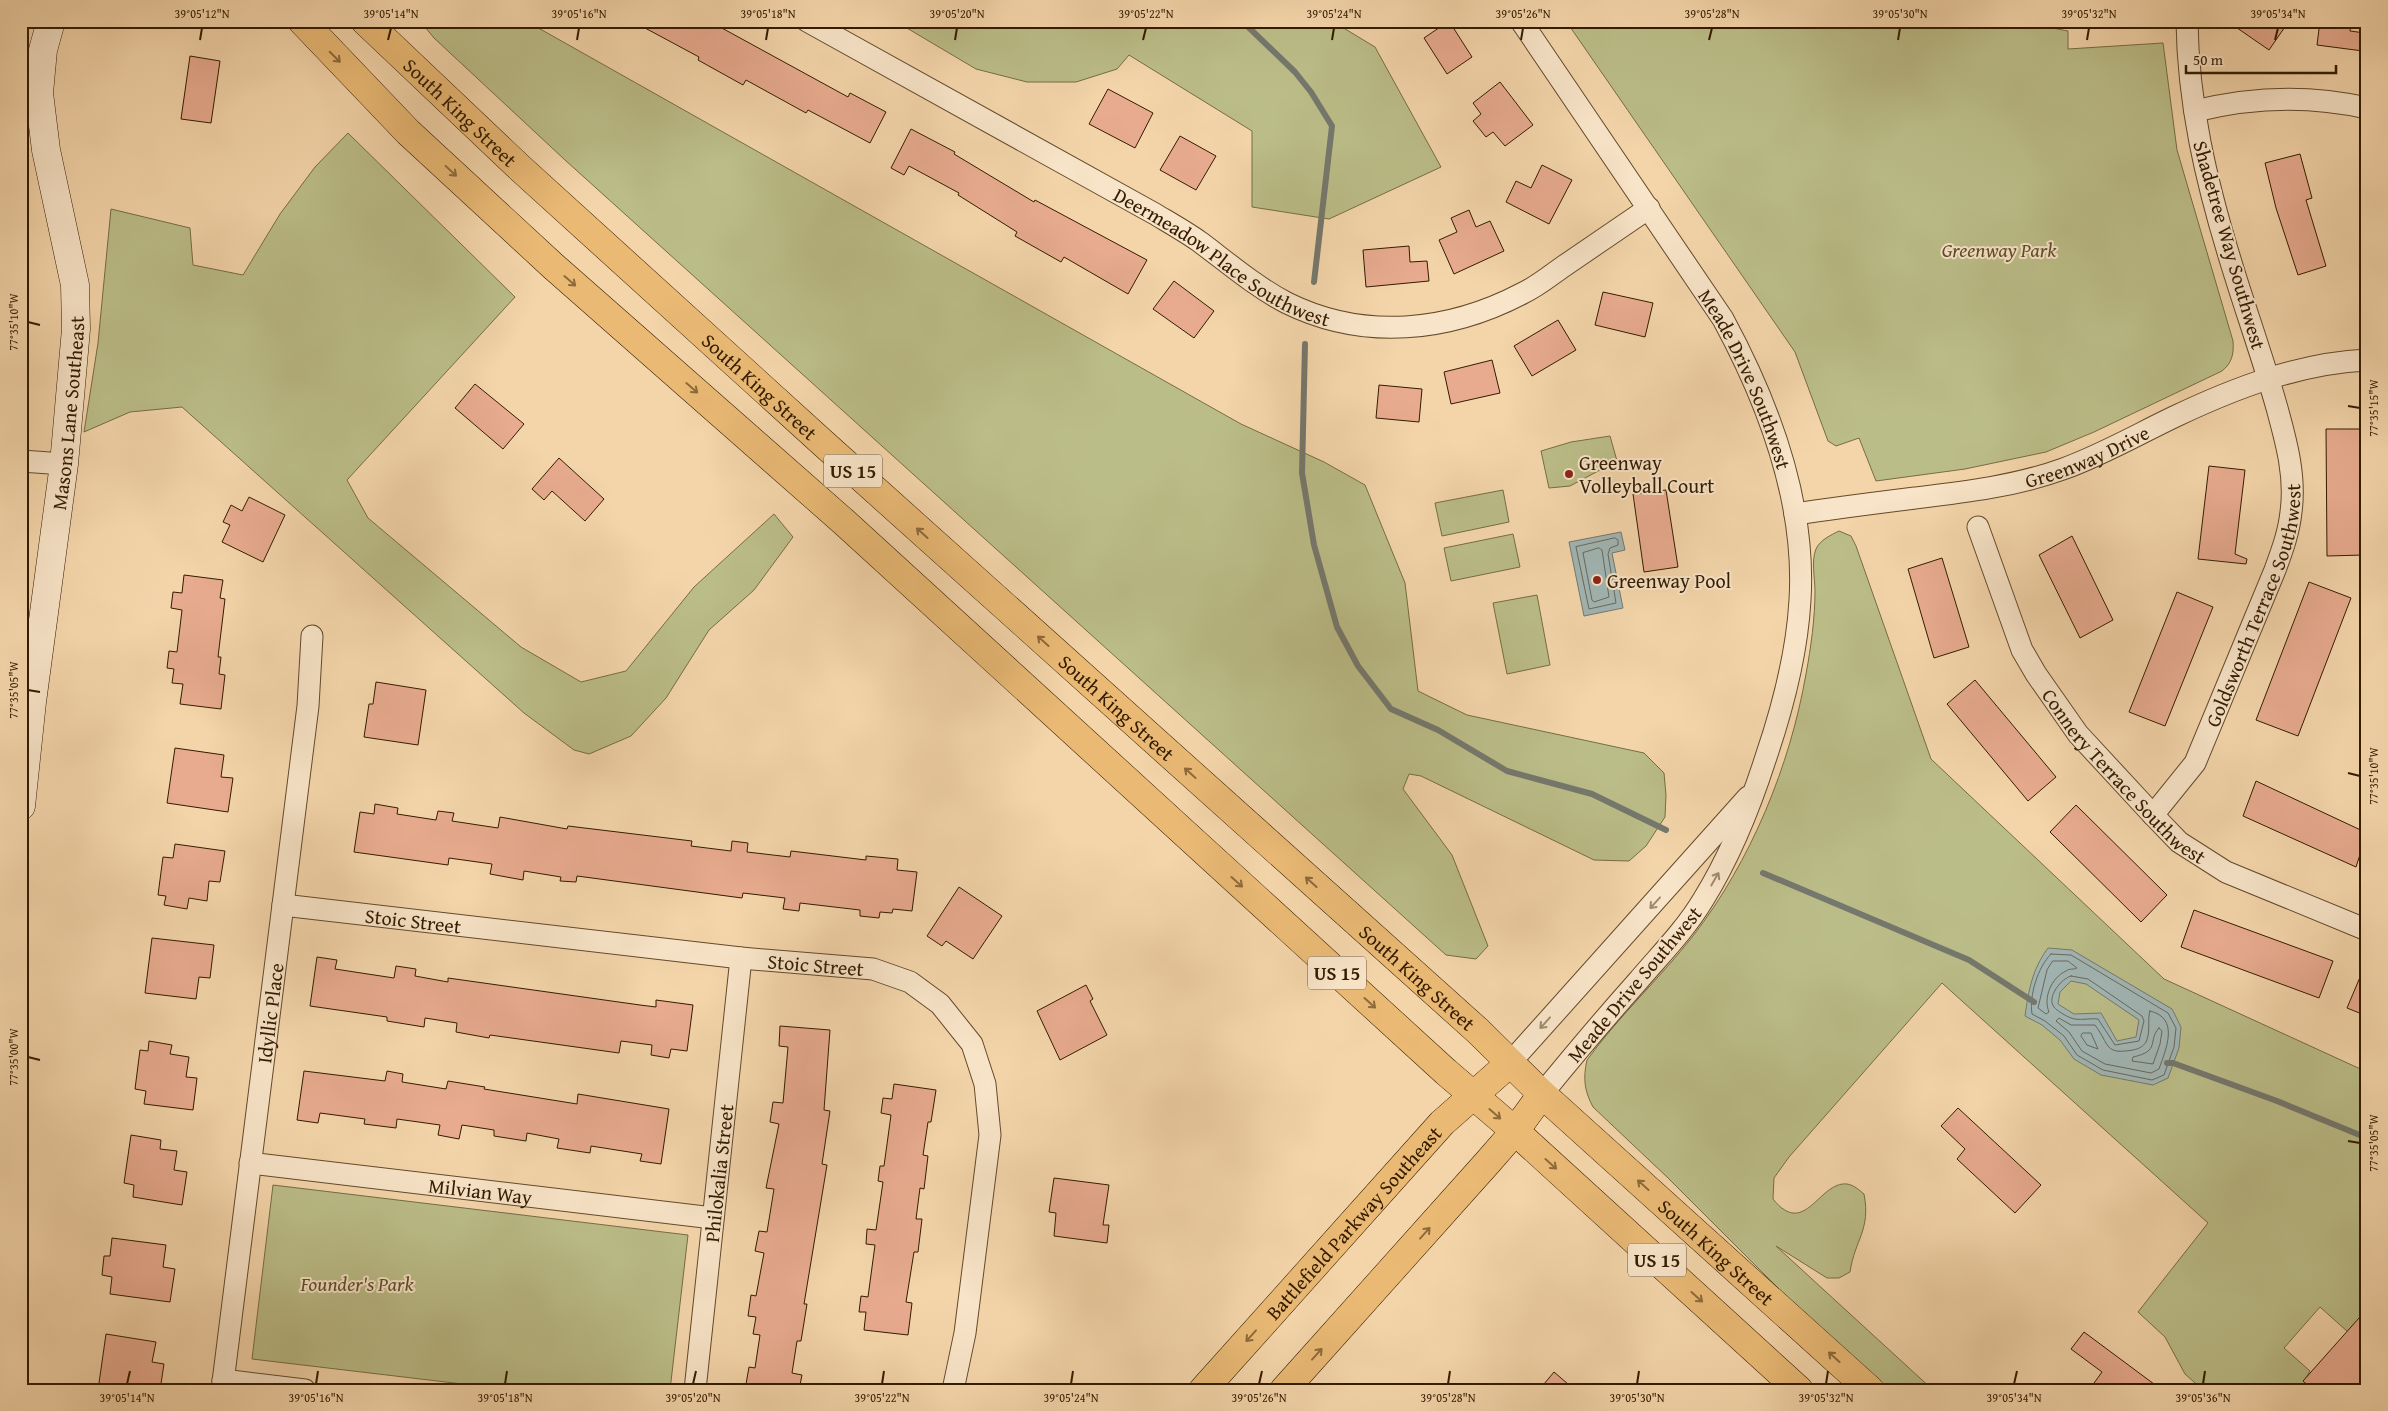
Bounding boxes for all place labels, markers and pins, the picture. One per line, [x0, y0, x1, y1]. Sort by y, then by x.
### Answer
place label: Greenway Volleyball Court [1579, 448, 1714, 500]
marker: Greenway Volleyball Court [1563, 468, 1575, 480]
place label: Greenway Pool [1607, 566, 1732, 595]
marker: Greenway Pool [1591, 574, 1603, 586]

